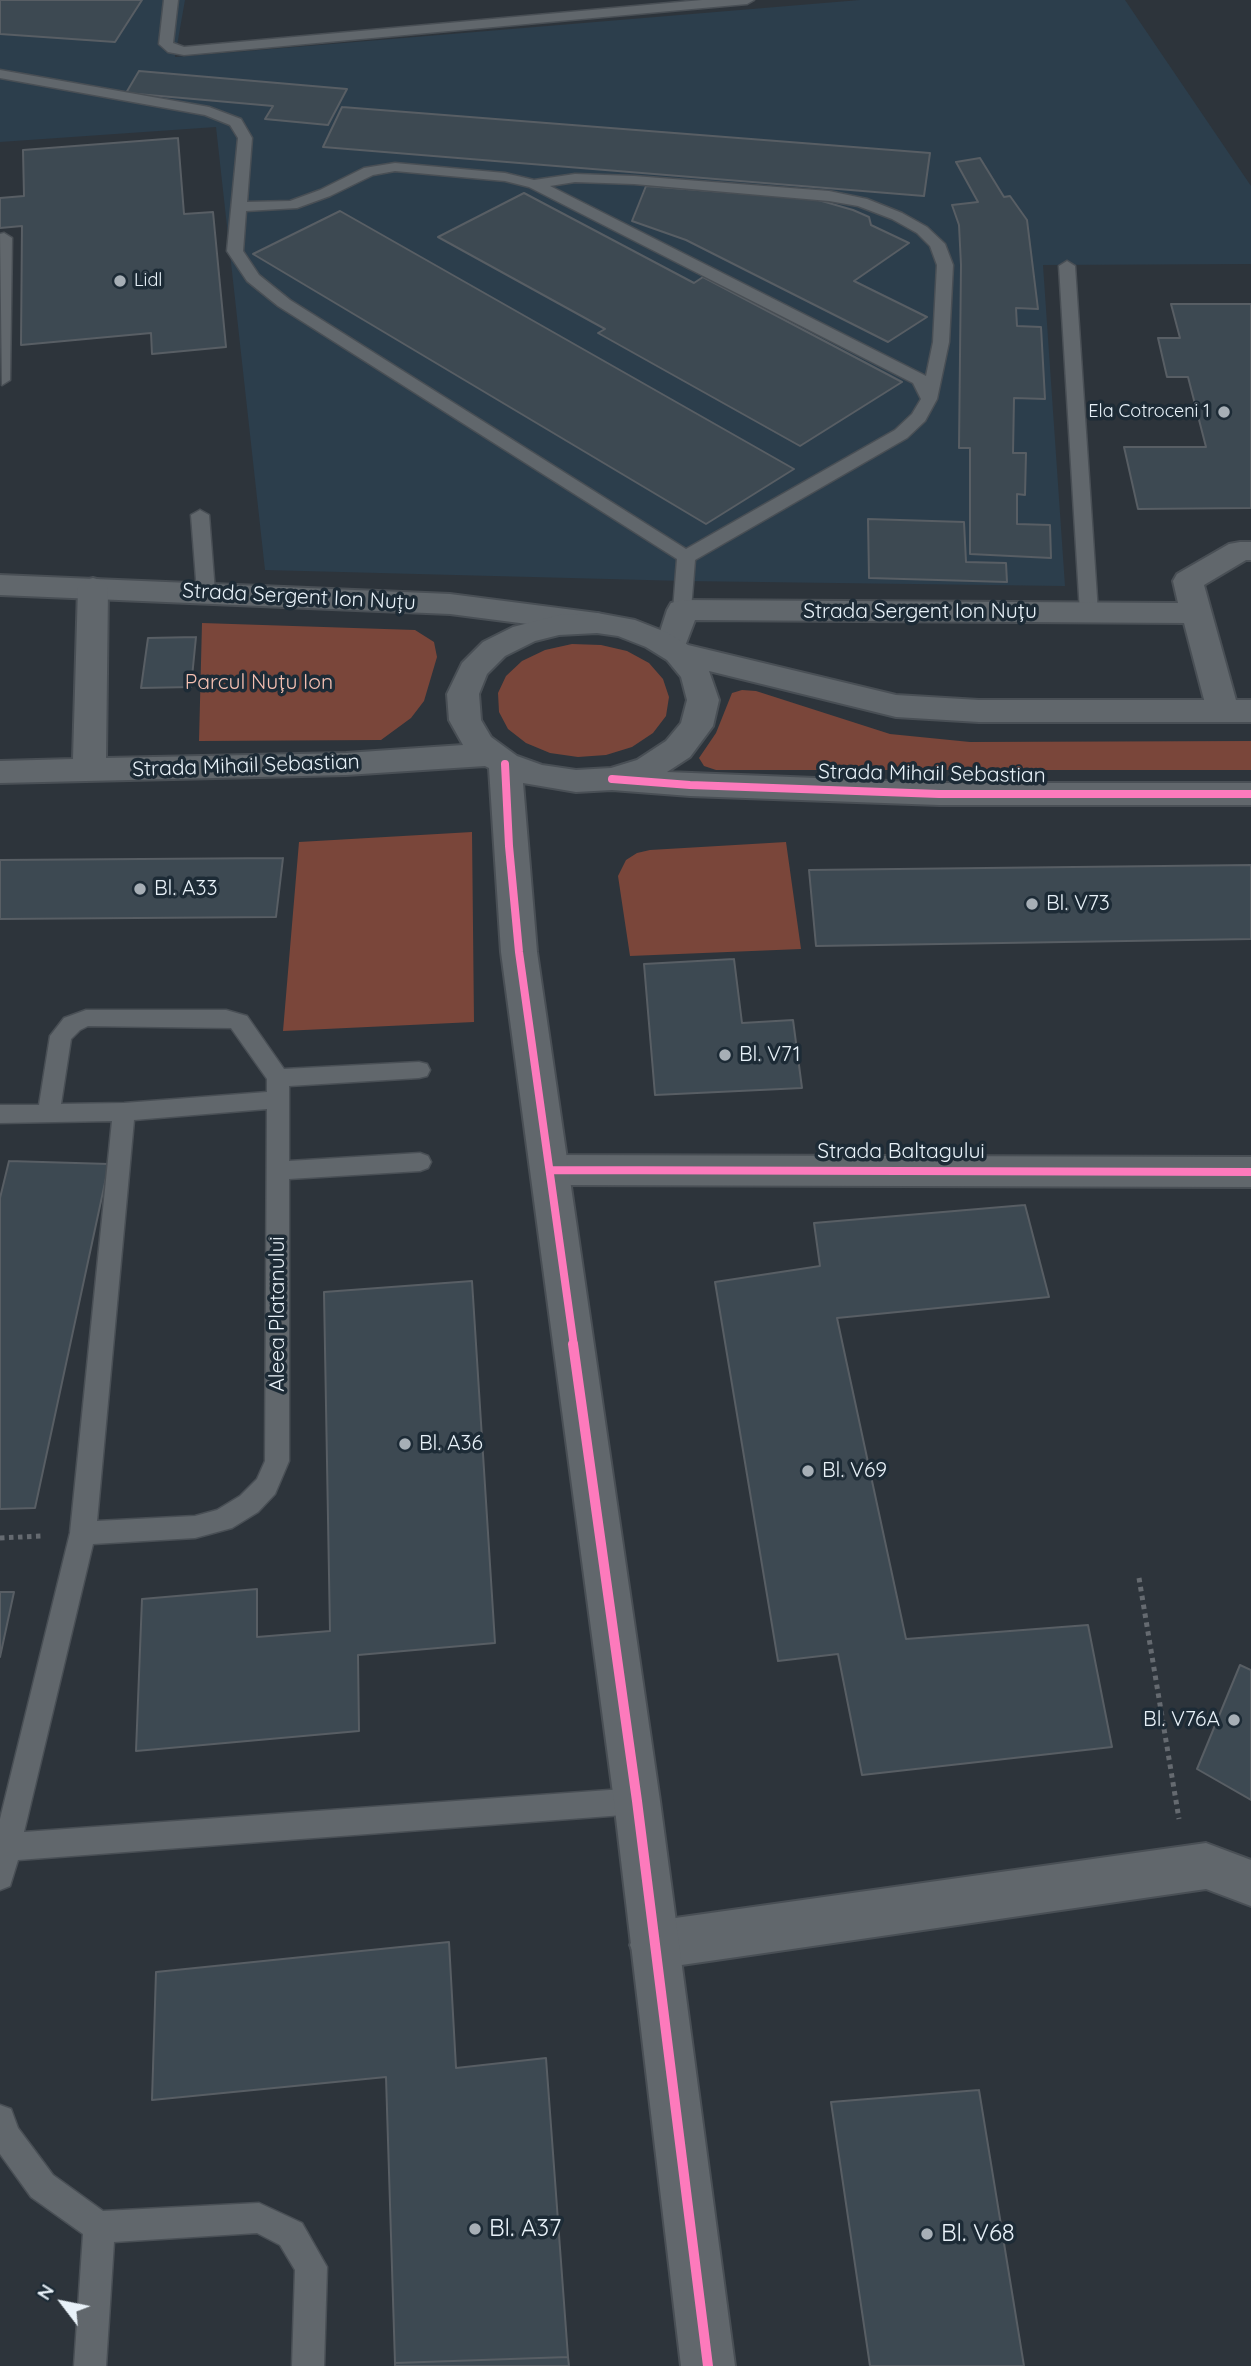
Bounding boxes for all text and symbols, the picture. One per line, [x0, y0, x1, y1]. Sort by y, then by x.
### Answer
place label: Lidl [134, 270, 162, 292]
marker: Lidl [112, 273, 128, 289]
place label: Ela Cotroceni 1 [1088, 401, 1210, 423]
marker: Ela Cotroceni 1 [1216, 404, 1232, 420]
street label: Strada Sergent Ion Nuțu [182, 578, 416, 616]
street label: Strada Sergent Ion Nuțu [803, 599, 1037, 625]
park label: Parcul Nuțu Ion [185, 670, 333, 696]
street label: Strada Mihail Sebastian [132, 749, 360, 783]
street label: Strada Mihail Sebastian [818, 759, 1046, 789]
place label: Bl. A33 [154, 876, 218, 902]
marker: Bl. A33 [132, 881, 148, 897]
place label: Bl. V73 [1046, 891, 1110, 917]
marker: Bl. V73 [1024, 896, 1040, 912]
place label: Bl. V71 [739, 1042, 800, 1068]
marker: Bl. V71 [717, 1047, 733, 1063]
street label: Strada Baltagului [817, 1139, 985, 1165]
street label: Aleea Platanului [265, 1236, 291, 1392]
place label: Bl. A36 [419, 1431, 483, 1457]
marker: Bl. A36 [397, 1436, 413, 1452]
place label: Bl. V69 [822, 1458, 887, 1484]
marker: Bl. V69 [800, 1463, 816, 1479]
place label: Bl. V76A [1143, 1707, 1220, 1733]
marker: Bl. V76A [1226, 1712, 1242, 1728]
place label: Bl. A37 [489, 2215, 561, 2243]
place label: Bl. V68 [941, 2220, 1015, 2248]
marker: Bl. A37 [467, 2221, 483, 2237]
marker: Bl. V68 [919, 2226, 935, 2242]
north arrow [28, 2268, 98, 2338]
text: N [31, 2280, 59, 2304]

